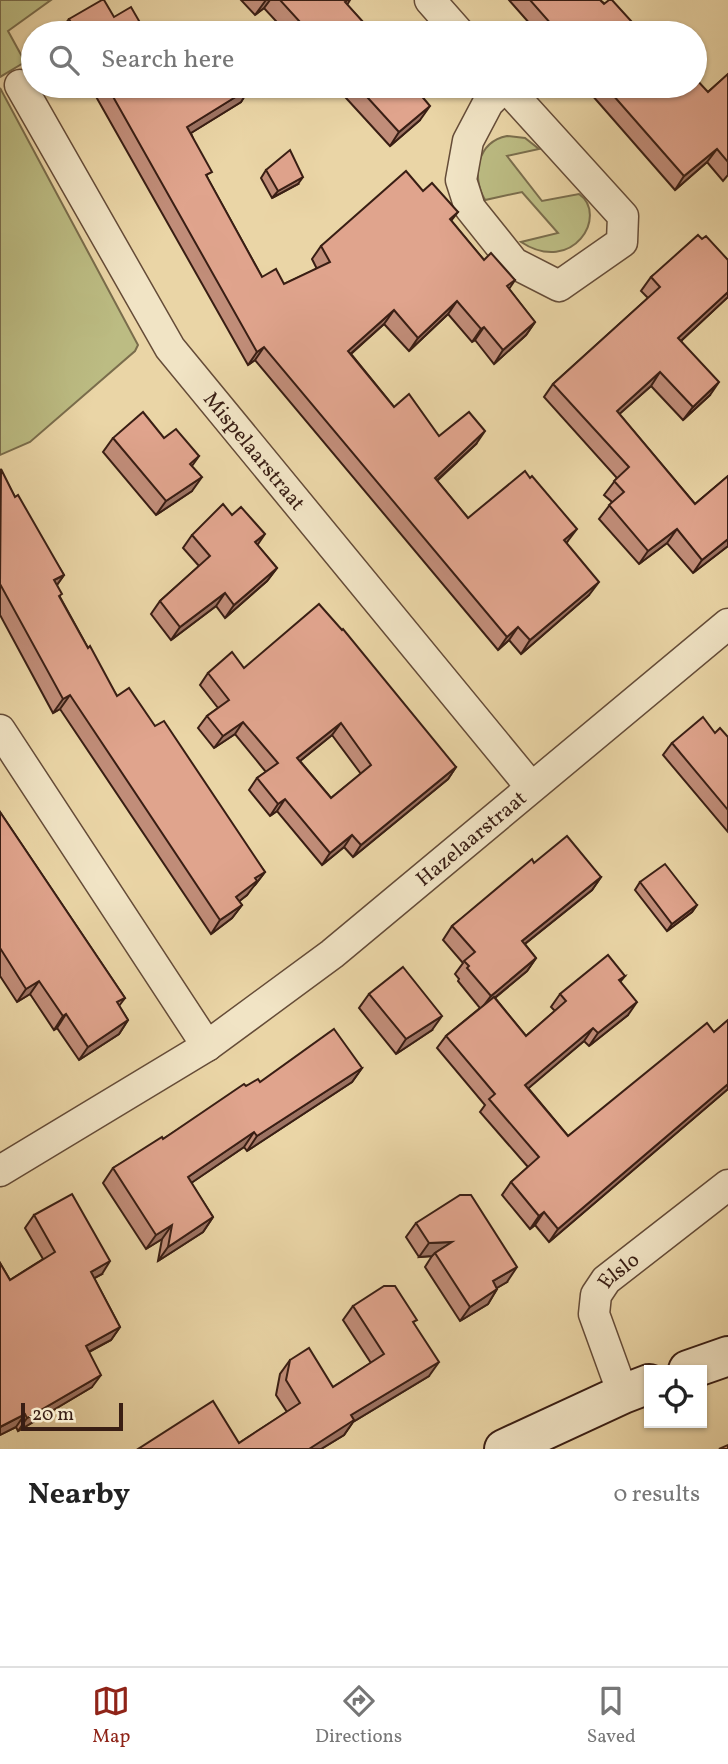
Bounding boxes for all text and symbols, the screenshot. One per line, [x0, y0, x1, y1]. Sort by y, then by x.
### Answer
search box [21, 21, 707, 98]
icon: search [45, 41, 83, 79]
text: Search here [101, 42, 234, 78]
street label: Mispelaarstraat [196, 386, 311, 518]
street label: Hazelaarstraat [410, 785, 534, 894]
street label: Elslo [591, 1246, 646, 1295]
map controls [644, 1365, 707, 1428]
button: locate [644, 1365, 707, 1428]
scale bar [21, 1400, 122, 1432]
text: 20 m [32, 1402, 74, 1428]
text: Nearby [28, 1474, 130, 1516]
text: 0 results [613, 1479, 700, 1511]
tab: Map [92, 1682, 130, 1750]
tab: Directions [315, 1682, 402, 1750]
tab: Saved [587, 1682, 636, 1750]

